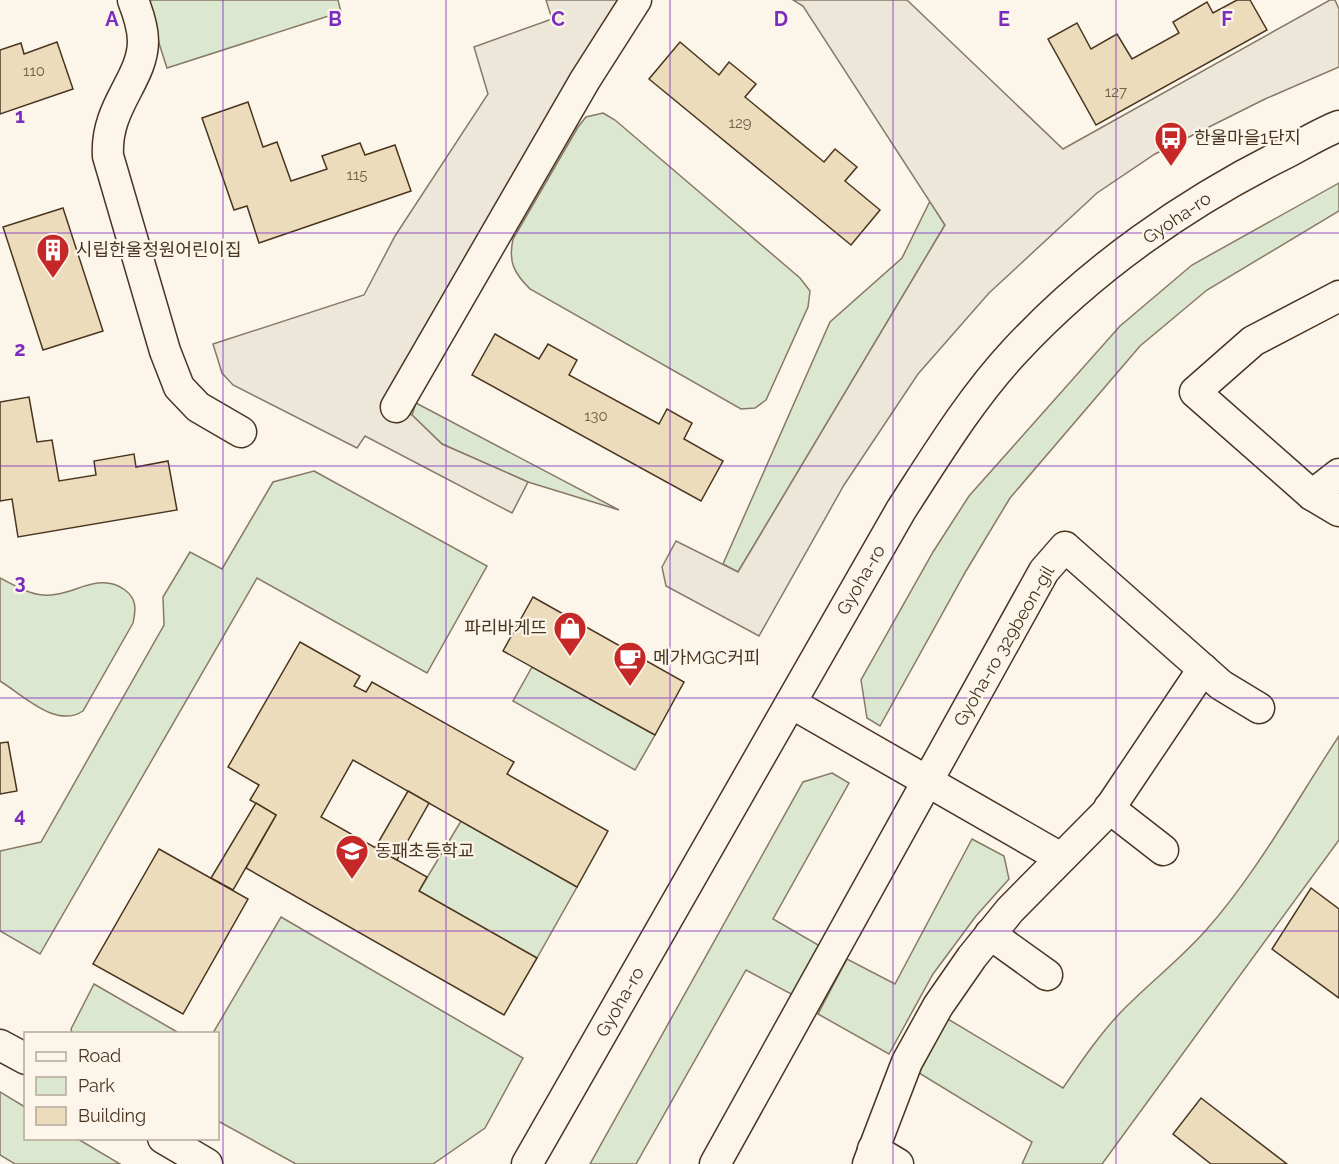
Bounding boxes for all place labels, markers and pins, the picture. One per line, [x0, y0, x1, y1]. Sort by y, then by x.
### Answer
bus stop icon: 한울마을1단지 [1153, 120, 1189, 167]
place label: 한울마을1단지 [1194, 127, 1301, 148]
building icon: 시립한울정원어린이집 [35, 232, 71, 279]
place label: 시립한울정원어린이집 [76, 239, 242, 260]
shop icon: 파리바게뜨 [552, 610, 588, 657]
place label: 파리바게뜨 [464, 617, 547, 638]
cafe icon: 메가MGC커피 [612, 640, 648, 687]
place label: 메가MGC커피 [653, 647, 760, 668]
school or university icon: 동패초등학교 [334, 833, 370, 880]
place label: 동패초등학교 [375, 840, 474, 861]

